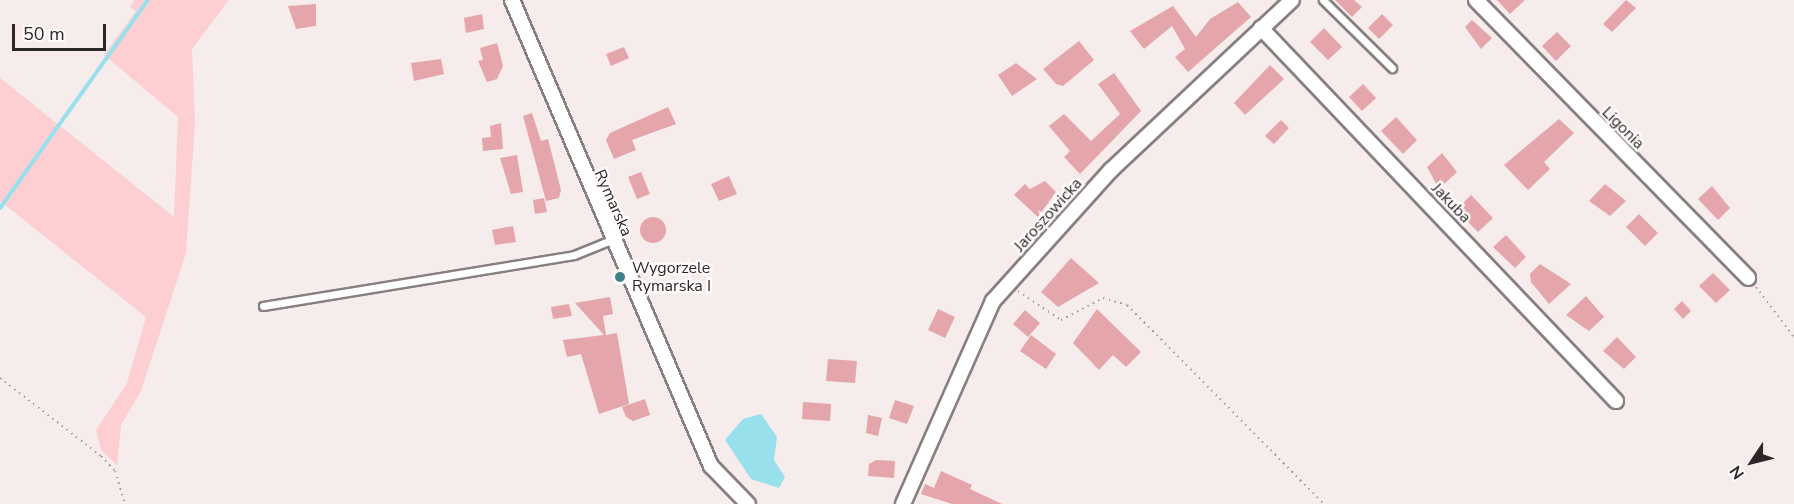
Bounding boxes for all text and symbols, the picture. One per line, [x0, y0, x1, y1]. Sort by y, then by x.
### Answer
scale bar [15, 12, 110, 50]
text: 50 m [23, 22, 65, 46]
street label: Ligonia [1598, 103, 1648, 153]
street label: Rymarska [590, 167, 636, 239]
street label: Jaroszowicka [1010, 174, 1086, 256]
street label: Jakuba [1427, 179, 1475, 227]
place label: Wygorzele Rymarska I [632, 258, 711, 296]
marker: Wygorzele Rymarska I [613, 270, 627, 284]
north arrow [1722, 432, 1782, 492]
text: N [1725, 461, 1750, 484]

